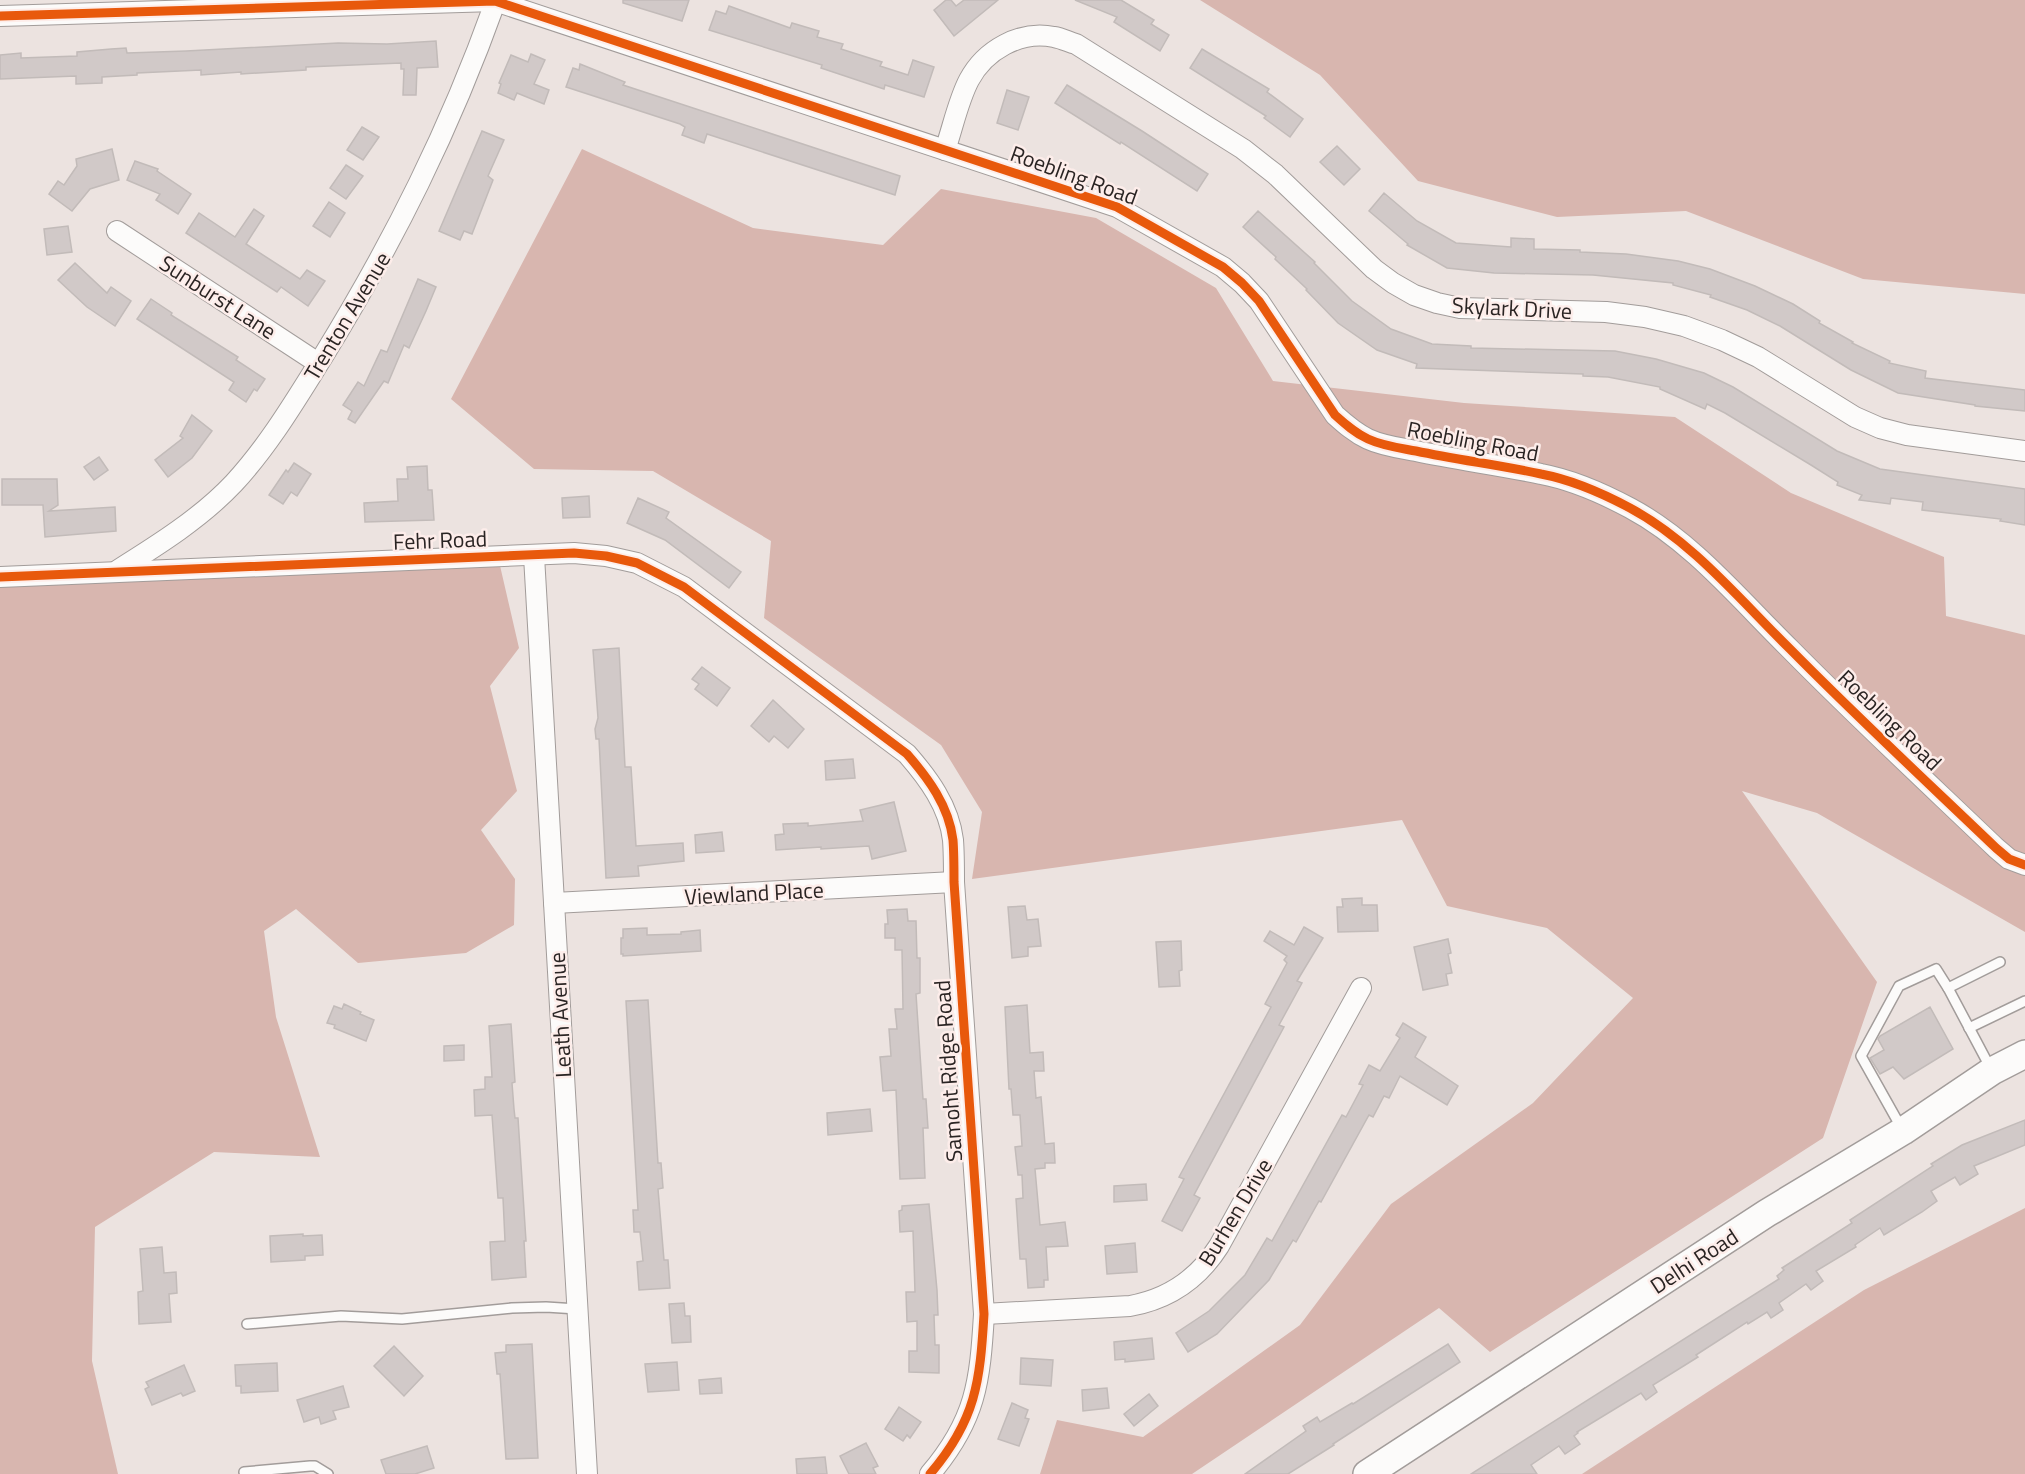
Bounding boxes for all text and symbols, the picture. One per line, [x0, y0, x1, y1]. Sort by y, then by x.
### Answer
street label: Roebling Road [1006, 136, 1142, 214]
street label: Trenton Avenue [295, 245, 399, 387]
street label: Sunburst Lane [153, 246, 283, 348]
street label: Skylark Drive [1451, 288, 1573, 328]
street label: Roebling Road [1404, 412, 1542, 470]
street label: Fehr Road [392, 521, 488, 559]
street label: Roebling Road [1830, 662, 1950, 778]
street label: Viewland Place [683, 872, 825, 914]
street label: Leath Avenue [540, 951, 580, 1079]
street label: Samoht Ridge Road [925, 979, 971, 1163]
street label: Burhen Drive [1189, 1152, 1281, 1272]
street label: Delhi Road [1643, 1220, 1745, 1302]

